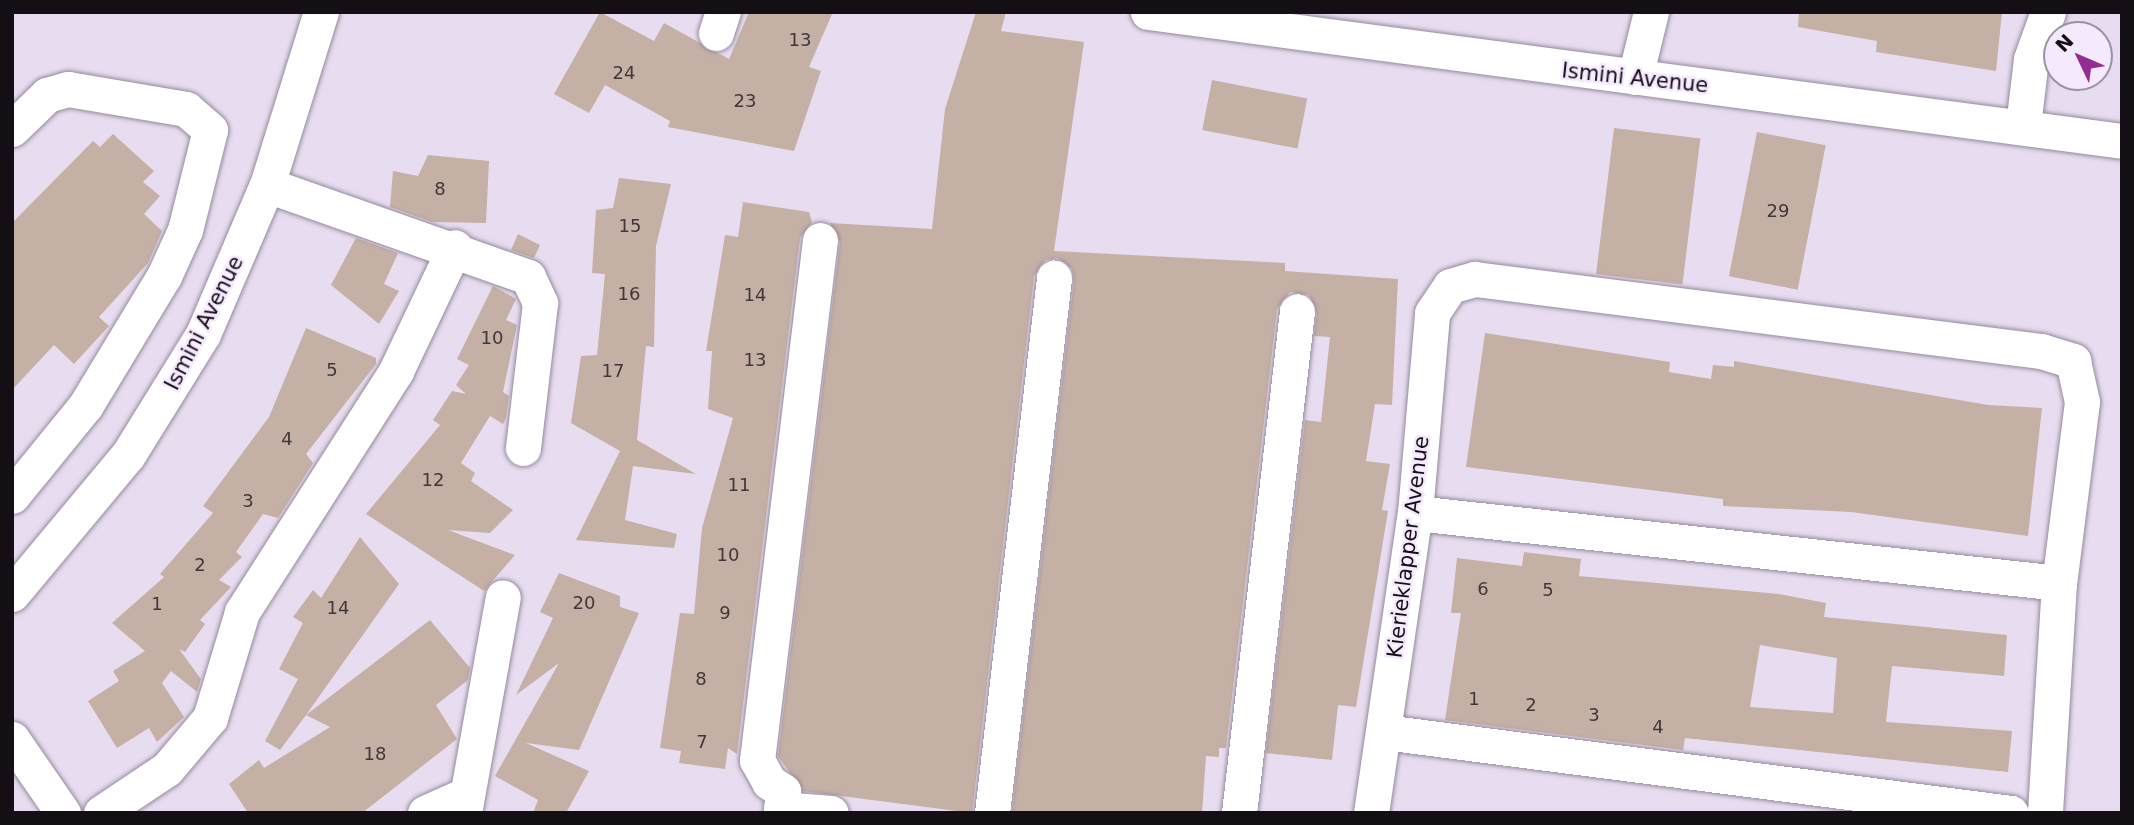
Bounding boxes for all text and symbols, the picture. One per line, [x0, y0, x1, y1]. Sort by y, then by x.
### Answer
north arrow [2043, 21, 2113, 91]
house number: 13 [789, 29, 811, 51]
text: N [2051, 29, 2078, 56]
street label: Ismini Avenue [1560, 58, 1710, 98]
house number: 24 [613, 62, 635, 84]
house number: 23 [734, 90, 756, 112]
house number: 8 [434, 178, 446, 200]
house number: 29 [1767, 200, 1789, 222]
house number: 15 [619, 215, 641, 237]
street label: Ismini Avenue [159, 252, 249, 394]
house number: 16 [618, 283, 640, 305]
house number: 14 [744, 284, 766, 306]
house number: 10 [481, 327, 503, 349]
house number: 13 [744, 349, 766, 371]
house number: 5 [326, 359, 338, 381]
house number: 17 [602, 360, 624, 382]
house number: 4 [281, 428, 293, 450]
street label: Kierieklapper Avenue [1382, 434, 1434, 660]
house number: 12 [422, 469, 444, 491]
house number: 11 [728, 474, 750, 496]
house number: 3 [242, 490, 254, 512]
house number: 10 [717, 544, 739, 566]
house number: 2 [194, 554, 206, 576]
house number: 6 [1477, 578, 1489, 600]
house number: 5 [1542, 579, 1554, 601]
house number: 20 [573, 592, 595, 614]
house number: 1 [151, 593, 163, 615]
house number: 14 [327, 597, 349, 619]
house number: 9 [719, 602, 731, 624]
house number: 8 [695, 668, 707, 690]
house number: 1 [1468, 688, 1480, 710]
house number: 2 [1525, 694, 1537, 716]
house number: 3 [1588, 704, 1600, 726]
house number: 4 [1652, 716, 1664, 738]
house number: 7 [696, 731, 708, 753]
house number: 18 [364, 743, 386, 765]

